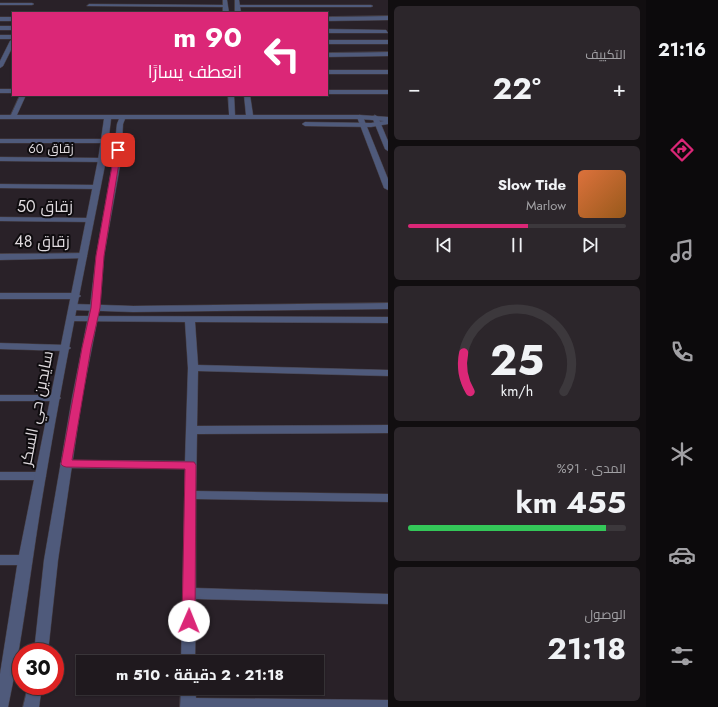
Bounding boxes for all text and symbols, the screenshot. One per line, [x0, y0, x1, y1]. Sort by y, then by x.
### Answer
text: 90 m [173, 17, 242, 58]
icon: left [256, 28, 308, 80]
text: 21:16 [658, 37, 706, 63]
text: التكييف [585, 45, 626, 64]
text: انعطف يسارًا [148, 59, 242, 85]
text: 22° [493, 67, 541, 110]
text: − [408, 72, 421, 104]
text: + [612, 72, 626, 104]
pin [101, 133, 135, 167]
icon: directions [668, 136, 696, 164]
street label: زقاق 60 [28, 139, 74, 158]
icon: arrive [107, 139, 129, 161]
text: Slow Tide [498, 174, 566, 196]
street label: زقاق 50 [17, 195, 73, 218]
text: Marlow [526, 196, 566, 215]
street label: زقاق 48 [14, 230, 70, 253]
icon: previous [433, 234, 455, 256]
icon: pause [506, 234, 528, 256]
icon: next [579, 234, 601, 256]
icon: music [668, 237, 696, 265]
text: 25 [490, 329, 544, 390]
icon: phone [668, 338, 696, 366]
street label: سايدين حي السكر [14, 349, 61, 469]
text: km/h [501, 380, 533, 400]
icon: climate [668, 440, 696, 468]
text: المدى · 91% [557, 459, 626, 478]
text: 455 km [515, 481, 626, 524]
icon: car [668, 541, 696, 569]
position arrow [168, 600, 210, 642]
text: الوصول [585, 605, 626, 624]
text: 21:18 [547, 627, 626, 670]
icon: filters [668, 642, 696, 670]
speed limit sign: 30 [12, 643, 64, 695]
text: 21:18 · 2 دقيقة · 510 m [116, 664, 284, 686]

